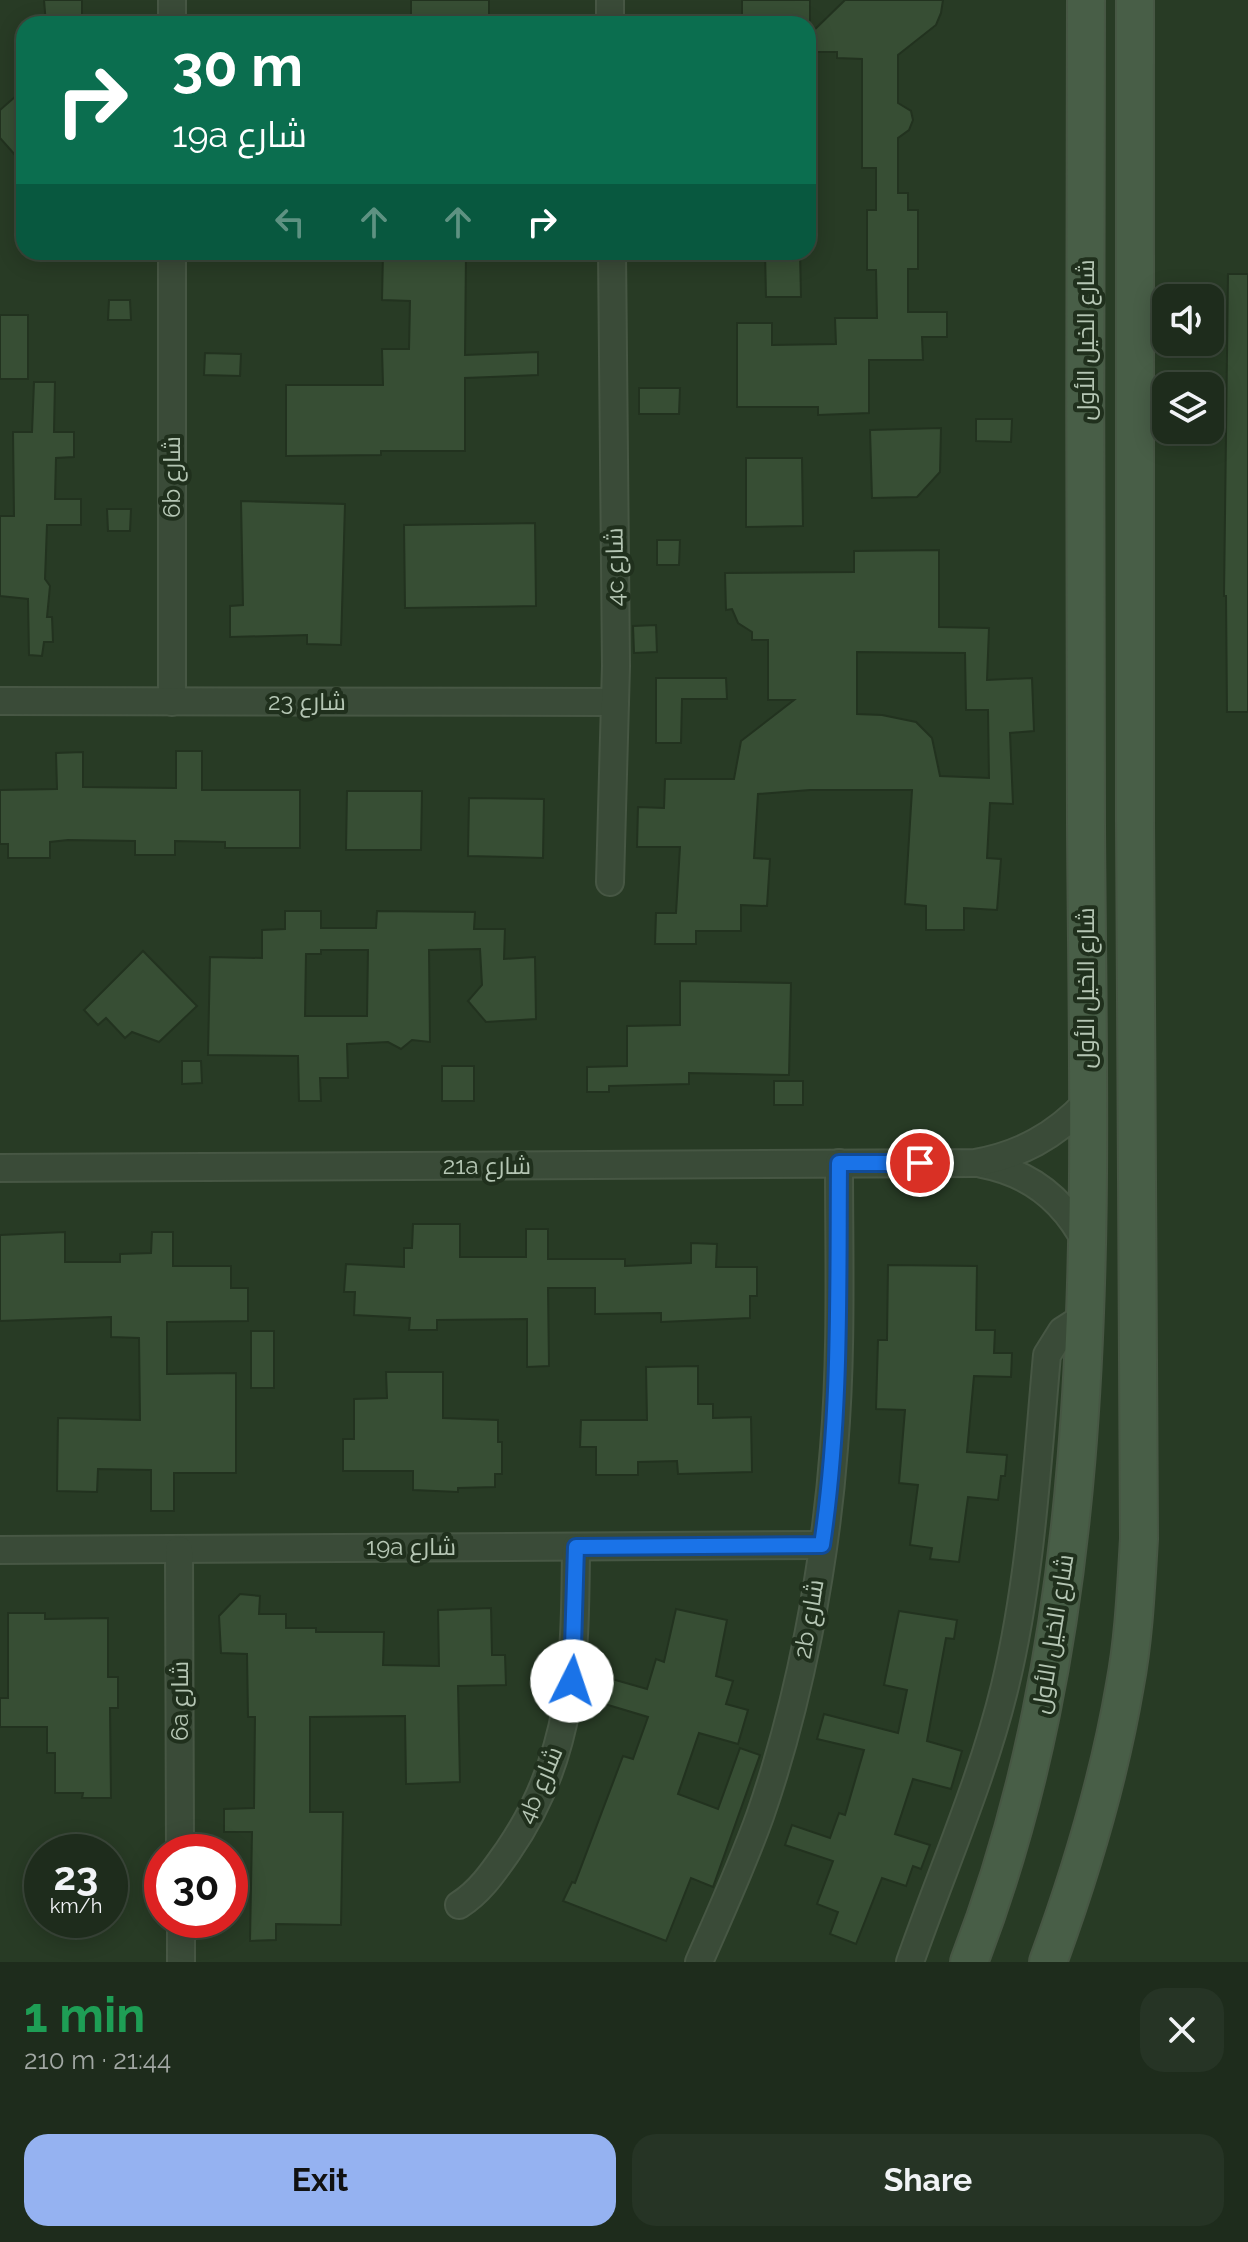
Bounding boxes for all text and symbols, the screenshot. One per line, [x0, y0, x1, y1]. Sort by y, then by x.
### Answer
text: 30 m [172, 33, 303, 99]
icon: right [40, 48, 144, 152]
text: 19a شارع [172, 113, 307, 155]
icon: left [268, 200, 312, 244]
icon: ahead [352, 200, 396, 244]
icon: ahead [436, 200, 480, 244]
icon: right [520, 200, 564, 244]
street label: شارع الخيل الأول [1071, 259, 1102, 421]
map controls [1152, 284, 1224, 444]
button: sound [1152, 284, 1224, 356]
button: layers [1152, 372, 1224, 444]
street label: 6b شارع [157, 436, 188, 518]
street label: 4c شارع [599, 527, 632, 607]
street label: شارع 23 [268, 687, 346, 718]
street label: شارع الخيل الأول [1071, 907, 1102, 1069]
pin [886, 1129, 954, 1197]
icon: arrive [898, 1141, 942, 1185]
street label: 21a شارع [443, 1151, 531, 1182]
street label: 19a شارع [366, 1532, 456, 1563]
street label: شارع الخيل الأول [1026, 1552, 1081, 1716]
street label: 2b شارع [787, 1577, 832, 1661]
position arrow [530, 1639, 614, 1723]
street label: 6a شارع [165, 1661, 196, 1741]
street label: 4b شارع [510, 1742, 570, 1828]
speed limit sign: 30 [144, 1834, 248, 1938]
text: 23 [54, 1852, 98, 1899]
text: km/h [50, 1894, 102, 1918]
text: 1 min [24, 1987, 145, 2043]
button: close [1140, 1988, 1224, 2072]
text: 210 m · 21:44 [24, 2045, 171, 2075]
button: Exit [24, 2134, 616, 2226]
button: Share [632, 2134, 1224, 2226]

